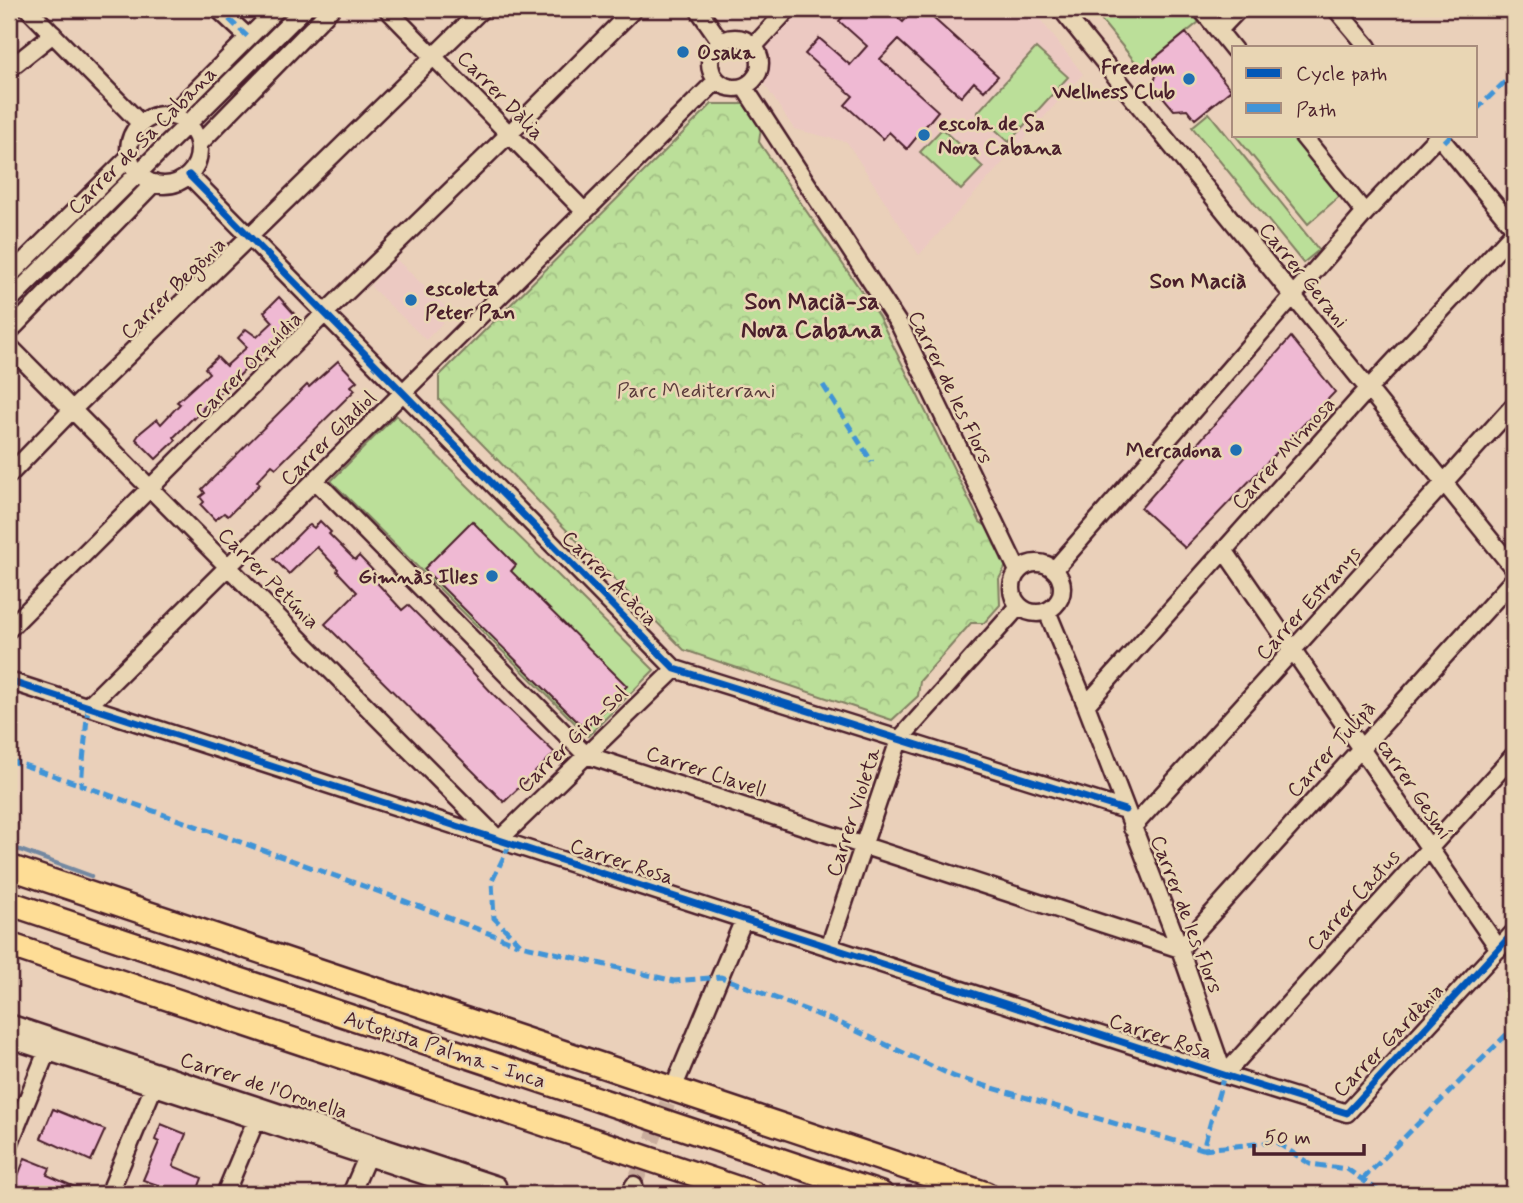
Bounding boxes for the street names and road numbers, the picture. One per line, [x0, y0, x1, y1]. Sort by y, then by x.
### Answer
street label: Carrer Dàlia [450, 45, 550, 147]
street label: Carrer de Sa Cabana [62, 60, 223, 221]
street label: Carrer Gerani [1252, 217, 1354, 334]
street label: Carrer Begònia [115, 231, 233, 347]
street label: Carrer Orquídia [189, 306, 309, 426]
street label: Carrer de les Flors [901, 306, 999, 469]
street label: Carrer Gladiol [275, 385, 383, 493]
street label: Carrer Mimosa [1226, 391, 1342, 516]
street label: Carrer Petúnia [211, 522, 325, 636]
street label: Carrer Acàcia [555, 525, 663, 633]
street label: Carrer Estranys [1250, 541, 1368, 667]
street label: Carrer Gira-Sol [511, 680, 634, 800]
street label: Carrer Tulipà [1281, 695, 1383, 804]
street label: carrer Gesmí [1370, 733, 1458, 846]
street label: Carrer Clavell [642, 739, 769, 804]
street label: Carrer Violeta [820, 744, 888, 880]
street label: Carrer de les Flors [1143, 831, 1229, 997]
street label: Carrer Rosa [566, 832, 677, 892]
street label: Carrer Cactus [1301, 844, 1407, 958]
street label: Carrer Gardènia [1327, 977, 1450, 1104]
street label: Autopista Palma - Inca [340, 1004, 549, 1096]
street label: Carrer Rosa [1105, 1007, 1216, 1067]
street label: Carrer de l'Oronella [176, 1046, 351, 1126]

